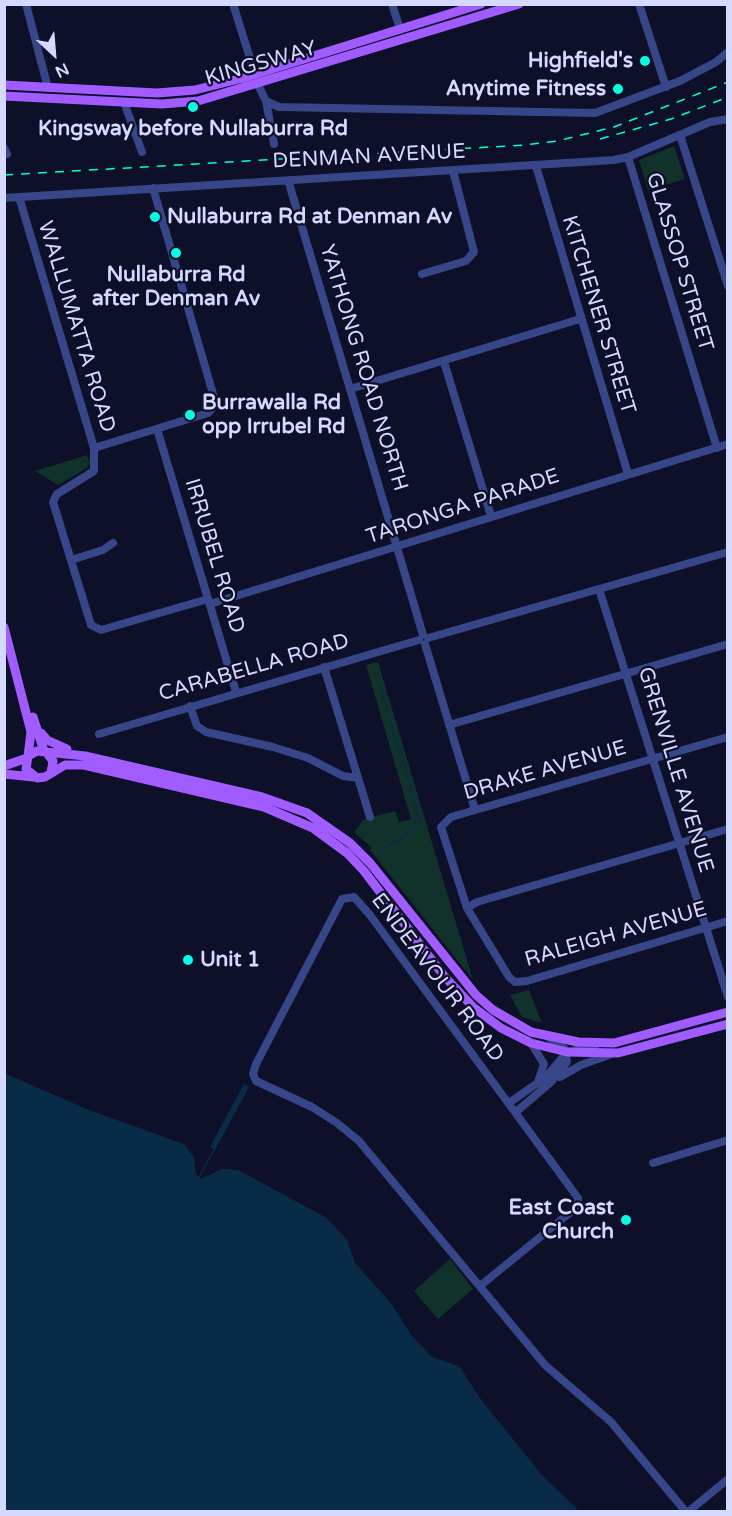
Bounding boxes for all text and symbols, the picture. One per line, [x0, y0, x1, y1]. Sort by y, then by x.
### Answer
north arrow [24, 24, 84, 84]
street label: KINGSWAY [202, 36, 320, 92]
place label: Highfield's [528, 48, 633, 74]
marker: Highfield's [638, 54, 652, 68]
text: N [52, 58, 72, 82]
place label: Anytime Fitness [446, 76, 606, 102]
marker: Anytime Fitness [611, 82, 625, 96]
marker: Kingsway before Nullaburra Rd [186, 100, 200, 114]
place label: Kingsway before Nullaburra Rd [38, 116, 348, 142]
street label: DENMAN AVENUE [272, 139, 466, 175]
street label: GLASSOP STREET [640, 170, 718, 354]
place label: Nullaburra Rd at Denman Av [167, 204, 452, 230]
marker: Nullaburra Rd at Denman Av [148, 210, 162, 224]
street label: KITCHENER STREET [556, 213, 640, 417]
street label: WALLUMATTA ROAD [32, 218, 120, 436]
street label: YATHONG ROAD NORTH [313, 242, 413, 494]
marker: Nullaburra Rd after Denman Av [169, 246, 183, 260]
place label: Nullaburra Rd after Denman Av [92, 262, 260, 312]
place label: Burrawalla Rd opp Irrubel Rd [202, 390, 345, 440]
marker: Burrawalla Rd opp Irrubel Rd [183, 408, 197, 422]
street label: TARONGA PARADE [363, 464, 563, 550]
street label: IRRUBEL ROAD [178, 476, 250, 636]
street label: CARABELLA ROAD [156, 629, 352, 707]
street label: GRENVILLE AVENUE [632, 664, 718, 876]
street label: DRAKE AVENUE [461, 736, 629, 806]
street label: ENDEAVOUR ROAD [365, 889, 509, 1067]
street label: RALEIGH AVENUE [522, 897, 710, 973]
place label: Unit 1 [200, 947, 260, 973]
marker: Unit 1 [181, 953, 195, 967]
place label: East Coast Church [509, 1195, 614, 1245]
marker: East Coast Church [619, 1213, 633, 1227]

